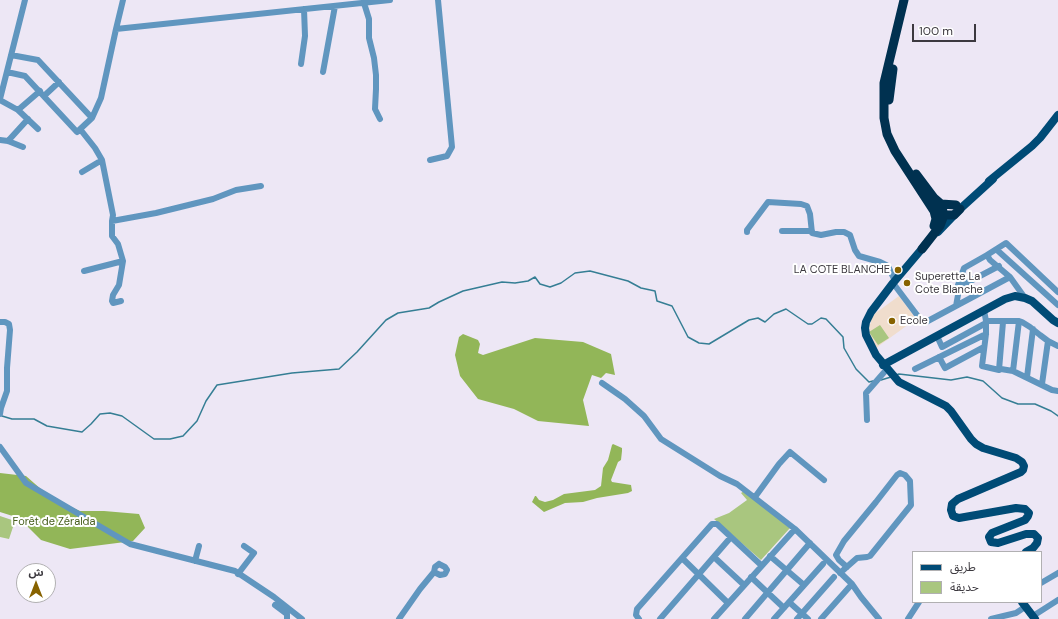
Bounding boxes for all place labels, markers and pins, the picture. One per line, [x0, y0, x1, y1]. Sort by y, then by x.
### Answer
place label: LA COTE BLANCHE [794, 263, 890, 277]
marker: LA COTE BLANCHE [893, 265, 903, 275]
place label: Superette La Cote Blanche [915, 270, 983, 296]
marker: Superette La Cote Blanche [902, 278, 912, 288]
place label: Ecole [900, 314, 928, 328]
marker: Ecole [887, 316, 897, 326]

